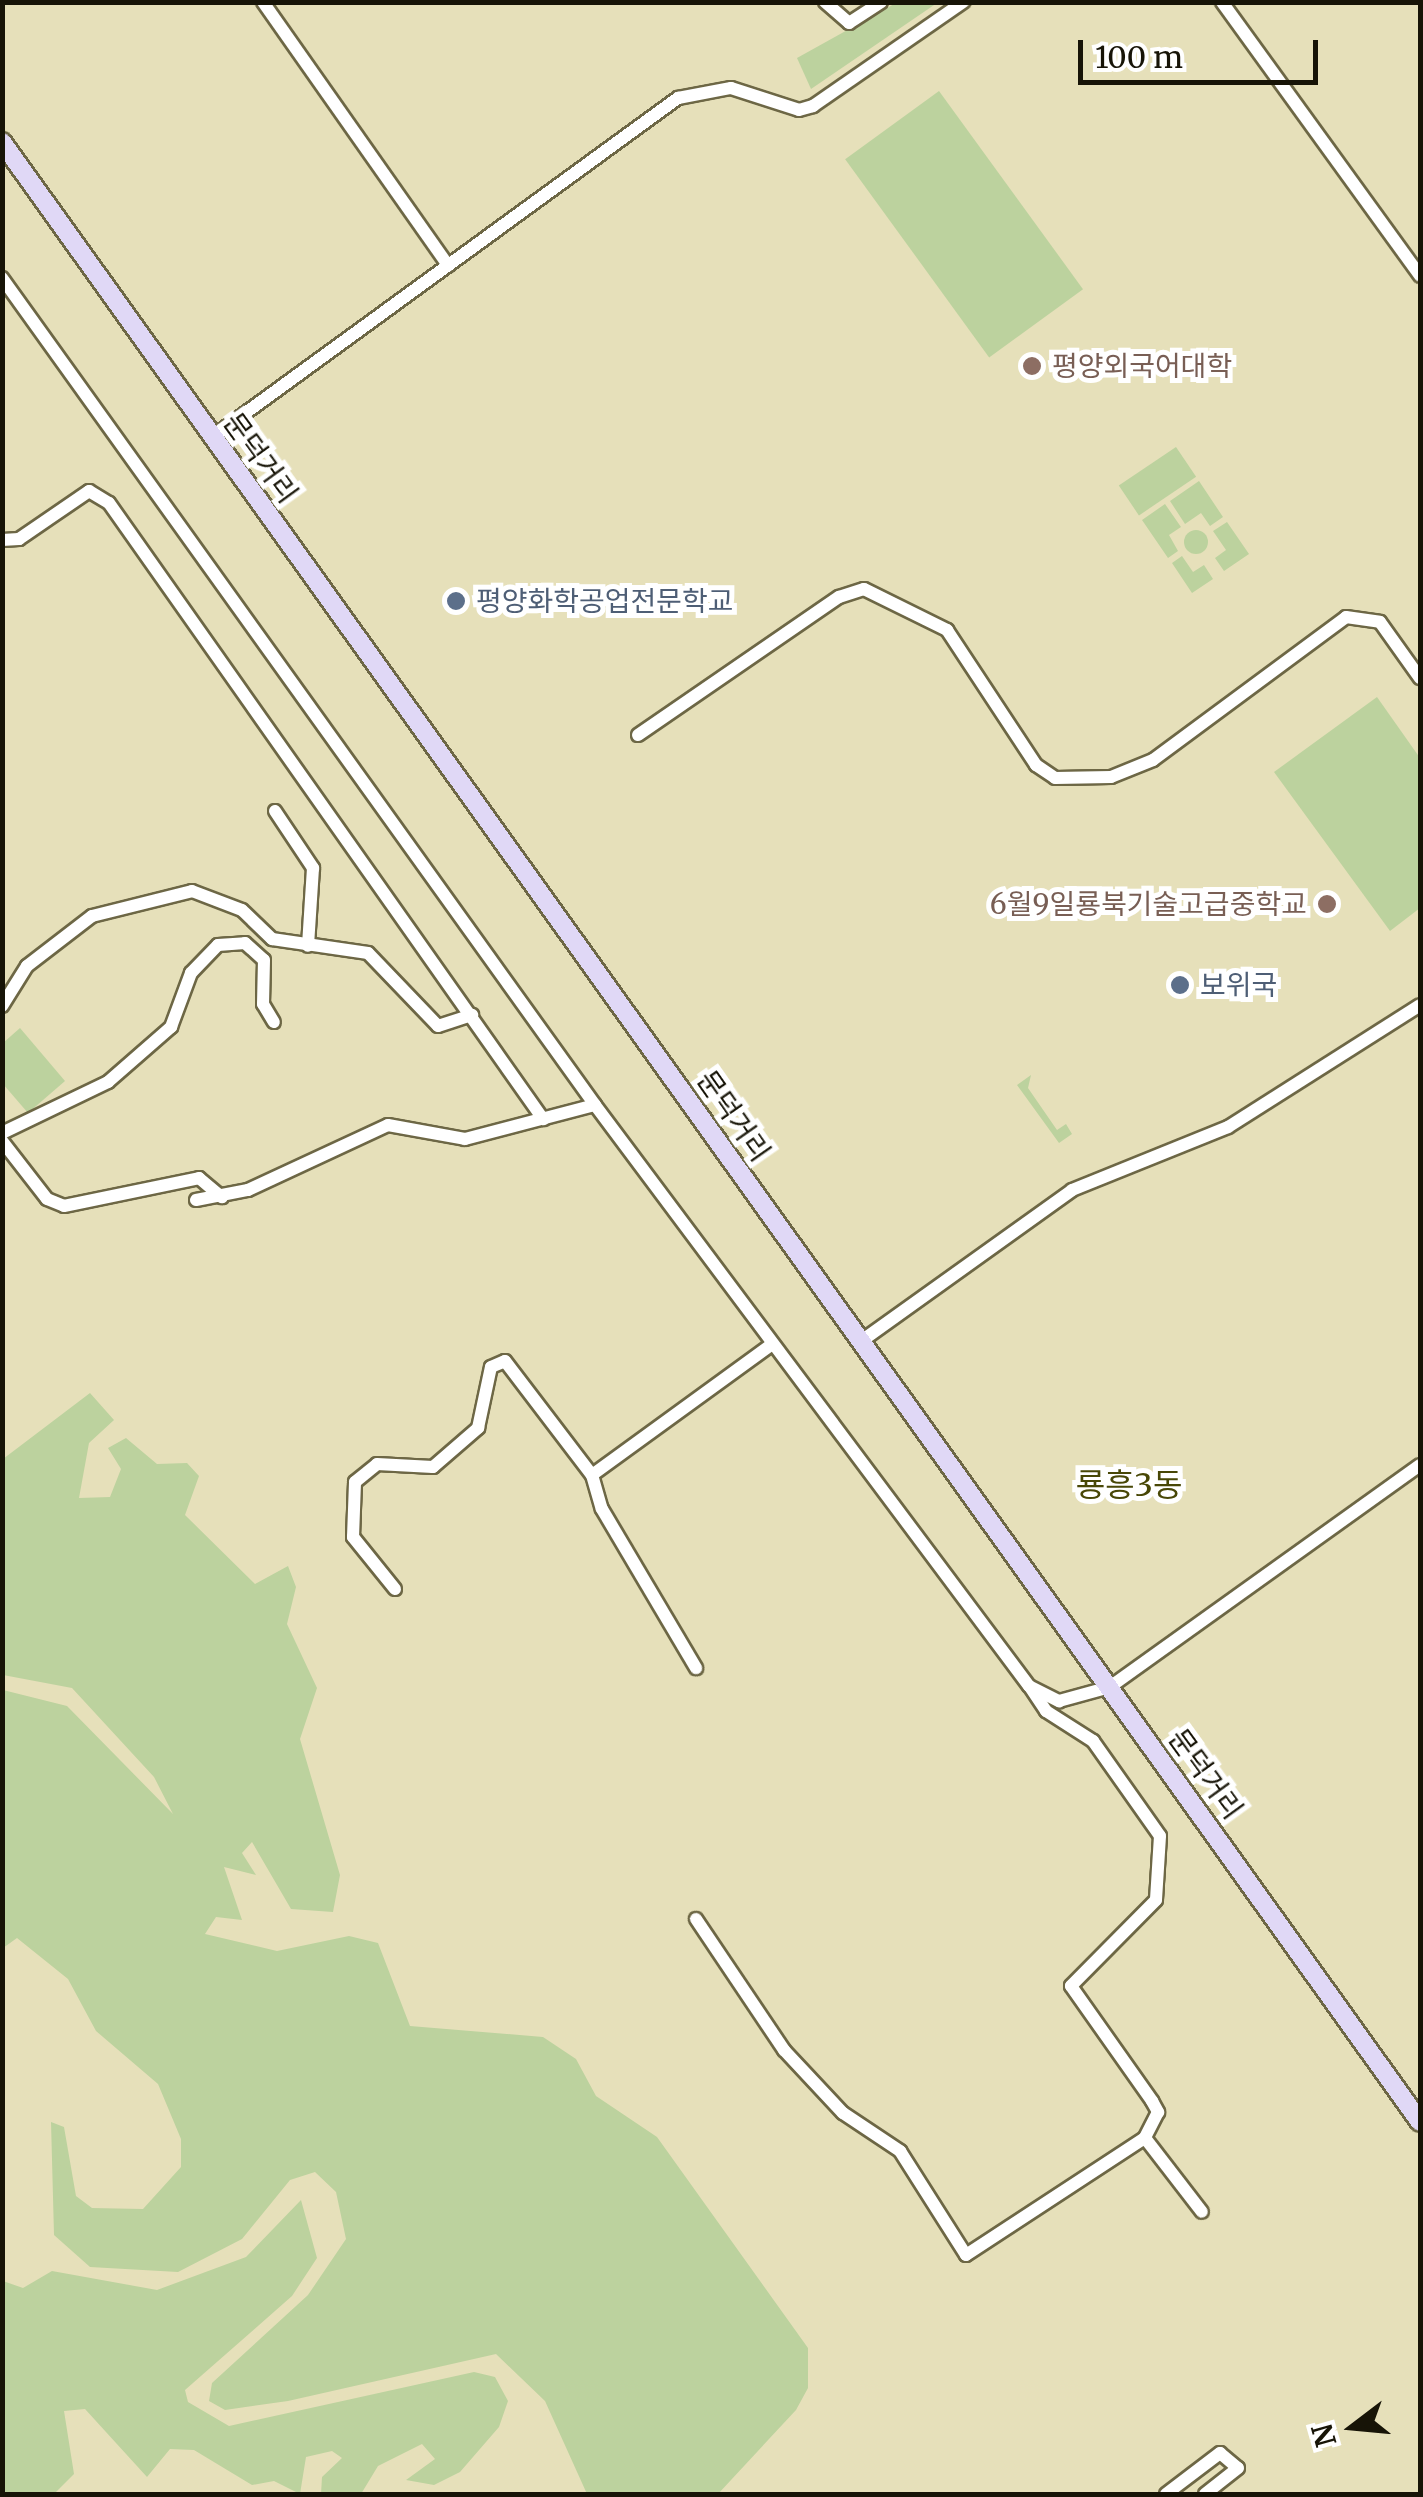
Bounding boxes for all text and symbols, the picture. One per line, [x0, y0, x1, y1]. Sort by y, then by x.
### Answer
scale bar [1083, 20, 1323, 82]
text: 100 m [1095, 38, 1183, 76]
place label: 평양외국어대학 [1052, 349, 1232, 383]
marker: 평양외국어대학 [1021, 355, 1043, 377]
street label: 문덕거리 [217, 406, 305, 510]
place label: 평양화학공업전문학교 [476, 584, 734, 618]
marker: 평양화학공업전문학교 [445, 590, 467, 612]
place label: 6월9일룡북기술고급중학교 [990, 887, 1307, 921]
marker: 6월9일룡북기술고급중학교 [1316, 893, 1338, 915]
place label: 보위국 [1200, 968, 1277, 1002]
marker: 보위국 [1169, 974, 1191, 996]
street label: 문덕거리 [691, 1064, 777, 1168]
district label: 룡흥3동 [1076, 1466, 1182, 1504]
street label: 문덕거리 [1162, 1722, 1250, 1826]
north arrow [1303, 2377, 1403, 2477]
text: N [1304, 2420, 1345, 2451]

